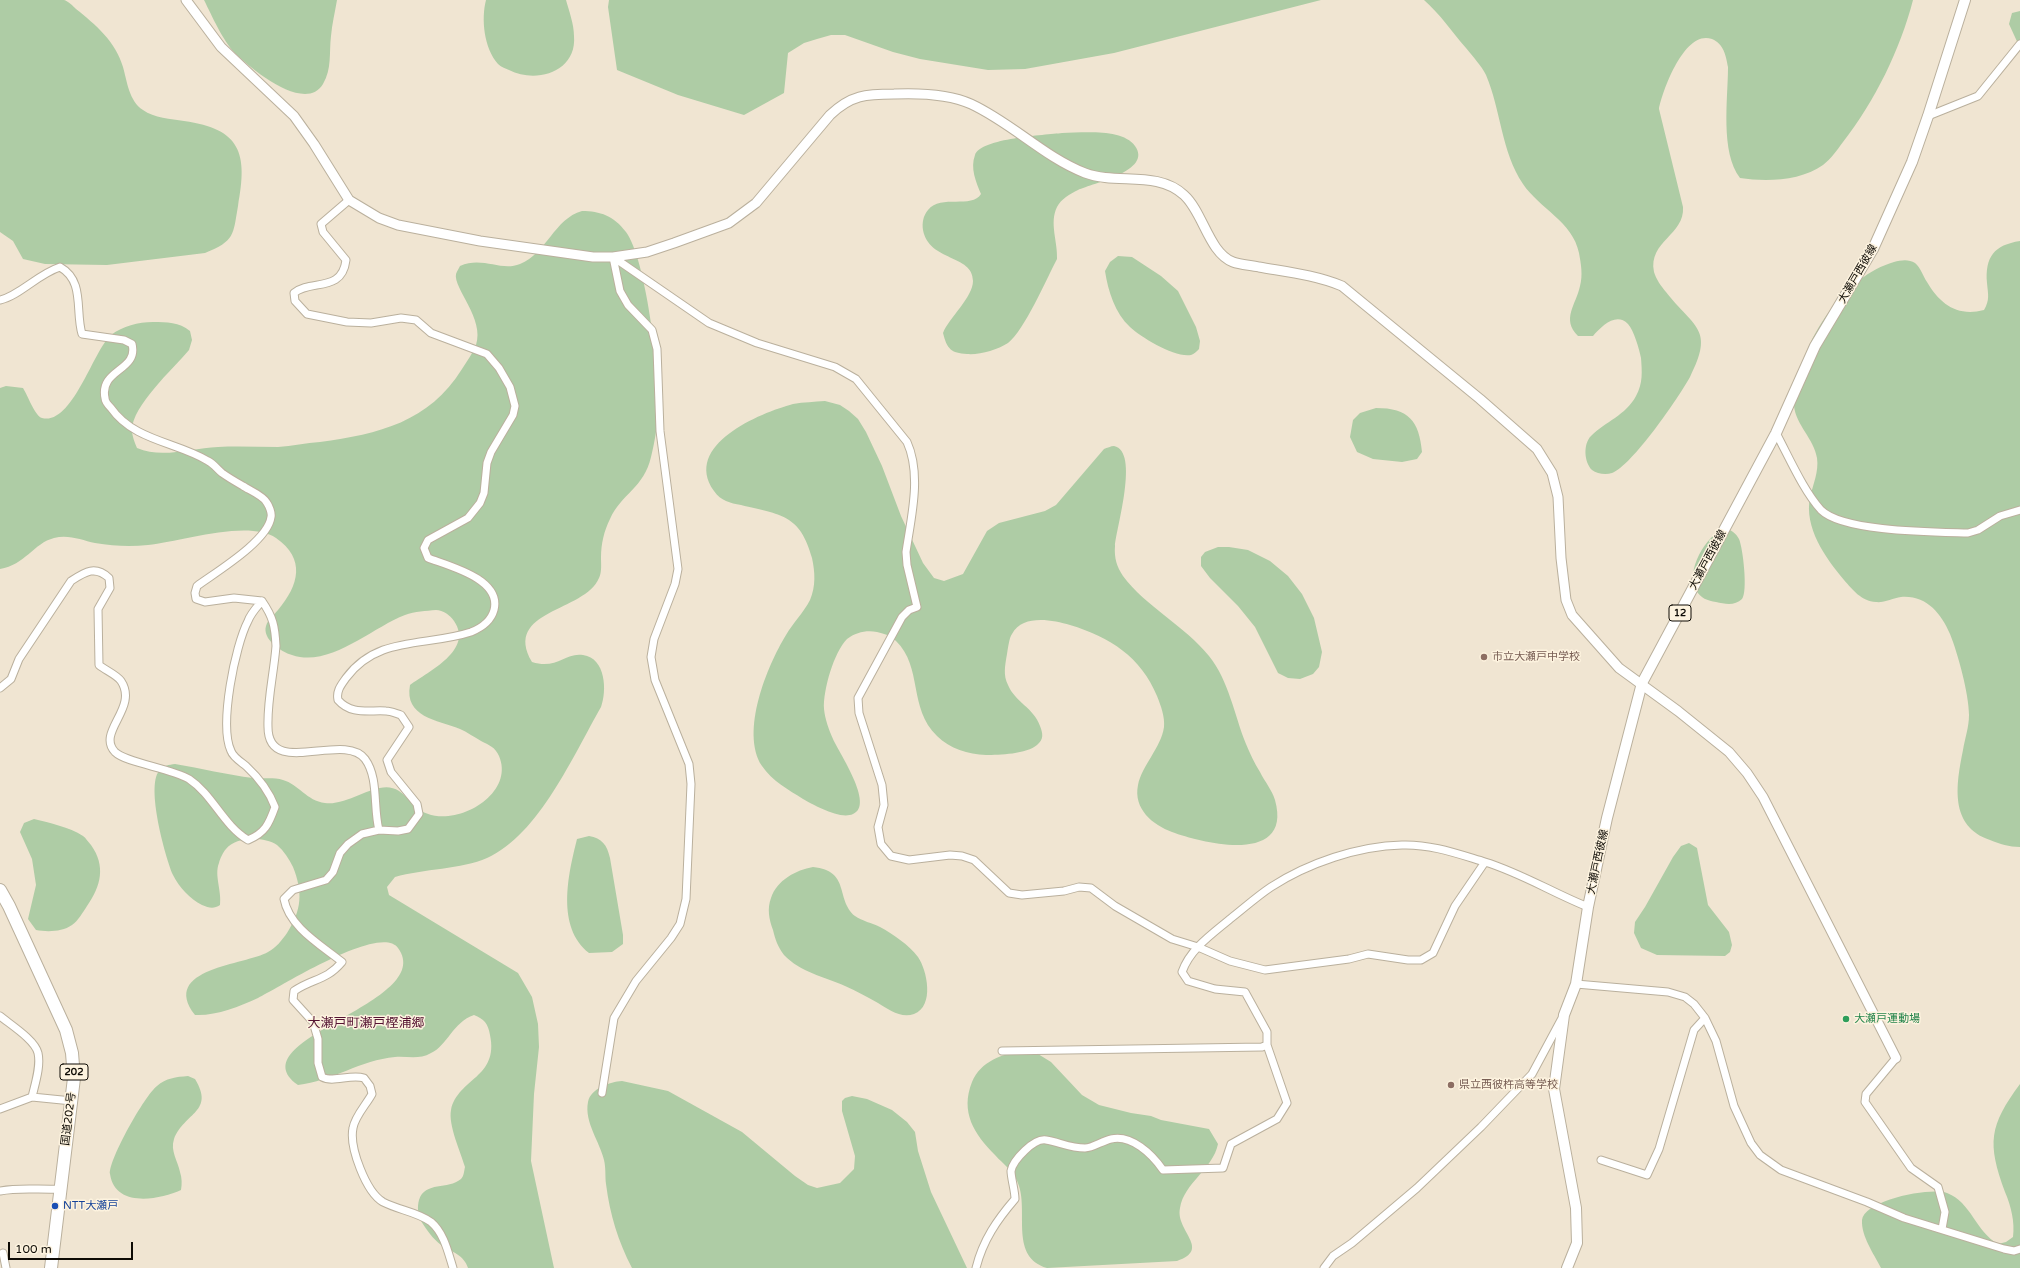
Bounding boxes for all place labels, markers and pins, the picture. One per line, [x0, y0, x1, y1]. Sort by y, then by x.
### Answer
place label: 市立大瀬戸中学校 [1492, 650, 1580, 664]
marker: 市立大瀬戸中学校 [1479, 652, 1489, 662]
place label: 大瀬戸運動場 [1854, 1012, 1920, 1026]
marker: 大瀬戸運動場 [1841, 1014, 1851, 1024]
place label: 県立西彼杵高等学校 [1459, 1078, 1558, 1092]
marker: 県立西彼杵高等学校 [1446, 1080, 1456, 1090]
place label: NTT大瀬戸 [63, 1199, 118, 1213]
marker: NTT大瀬戸 [50, 1201, 60, 1211]

